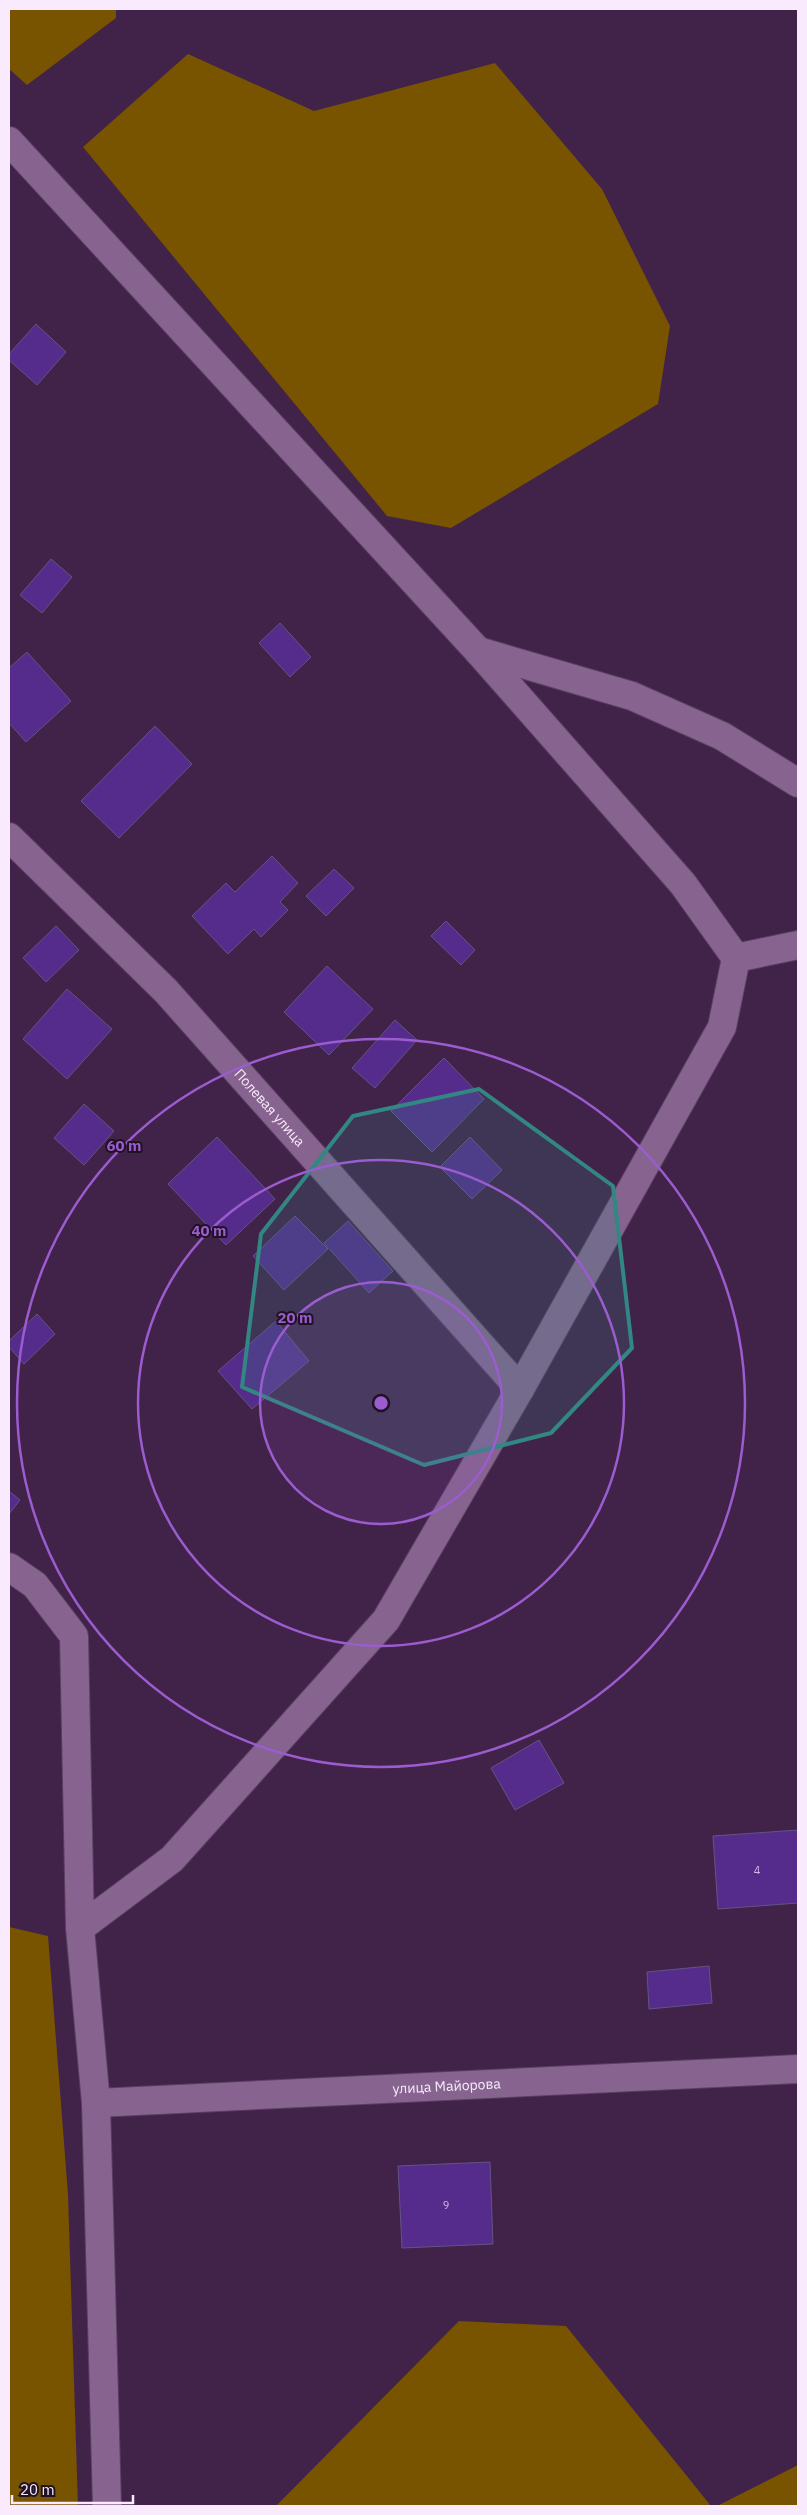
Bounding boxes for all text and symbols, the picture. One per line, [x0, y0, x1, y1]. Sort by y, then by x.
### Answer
street label: Полевая улица [230, 1065, 309, 1151]
text: 60 m [107, 1136, 141, 1155]
text: 40 m [192, 1221, 226, 1240]
text: 20 m [278, 1308, 312, 1327]
centre of rings [372, 1394, 390, 1412]
house number: 4 [754, 1863, 761, 1877]
street label: улица Майорова [392, 2074, 502, 2098]
house number: 9 [443, 2198, 449, 2212]
scale bar [12, 2472, 134, 2504]
text: 20 m [20, 2480, 55, 2499]

